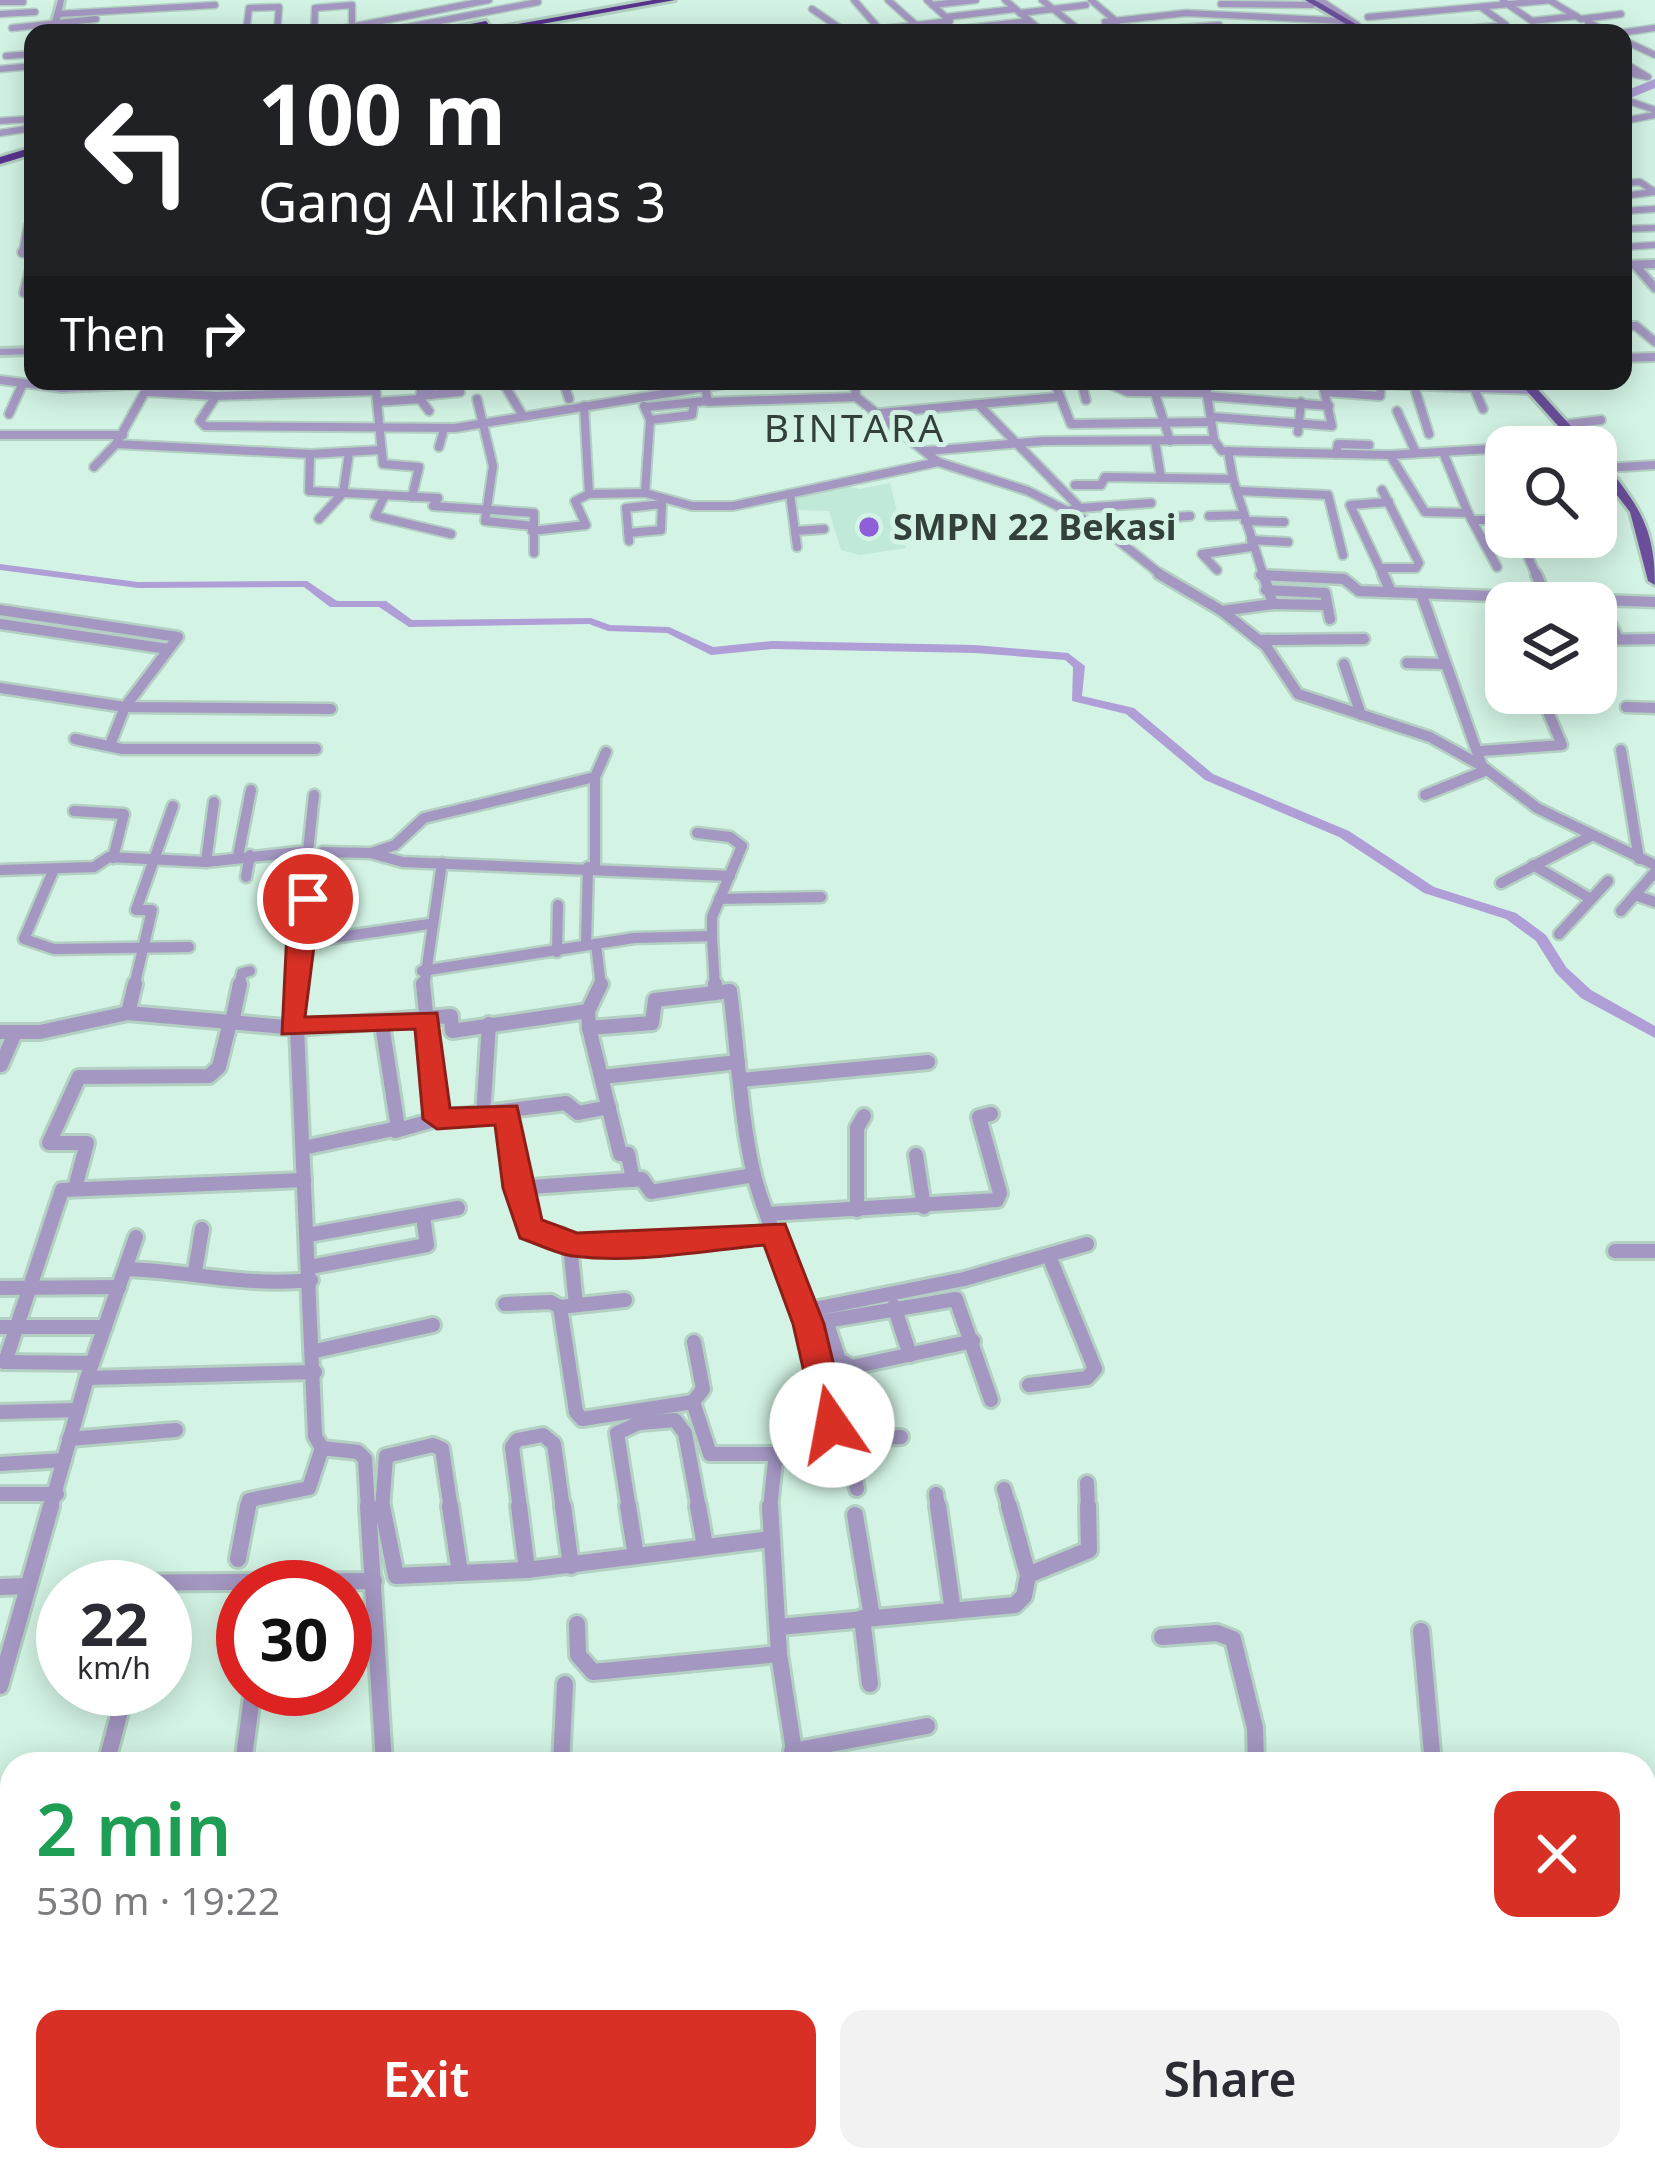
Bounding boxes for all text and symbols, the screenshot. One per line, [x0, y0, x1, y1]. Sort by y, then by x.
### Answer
text: 100 m [258, 55, 506, 170]
icon: left [60, 72, 216, 228]
text: Gang Al Ikhlas 3 [258, 164, 666, 238]
icon: right [190, 300, 256, 366]
text: Then [60, 303, 166, 364]
district label: BINTARA [764, 400, 946, 453]
map controls [1485, 426, 1617, 714]
button: search [1485, 426, 1617, 558]
place label: SMPN 22 Bekasi [893, 502, 1176, 551]
marker: SMPN 22 Bekasi [856, 514, 882, 540]
button: layers [1485, 582, 1617, 714]
pin [257, 848, 359, 950]
icon: arrive [275, 866, 341, 932]
position arrow [769, 1362, 895, 1488]
speed limit sign: 30 [216, 1560, 372, 1716]
text: 22 [80, 1582, 148, 1664]
text: km/h [77, 1647, 151, 1688]
text: 2 min [36, 1779, 231, 1877]
button: close [1494, 1791, 1620, 1917]
text: 530 m · 19:22 [36, 1873, 280, 1926]
button: Exit [36, 2010, 816, 2148]
button: Share [840, 2010, 1620, 2148]

